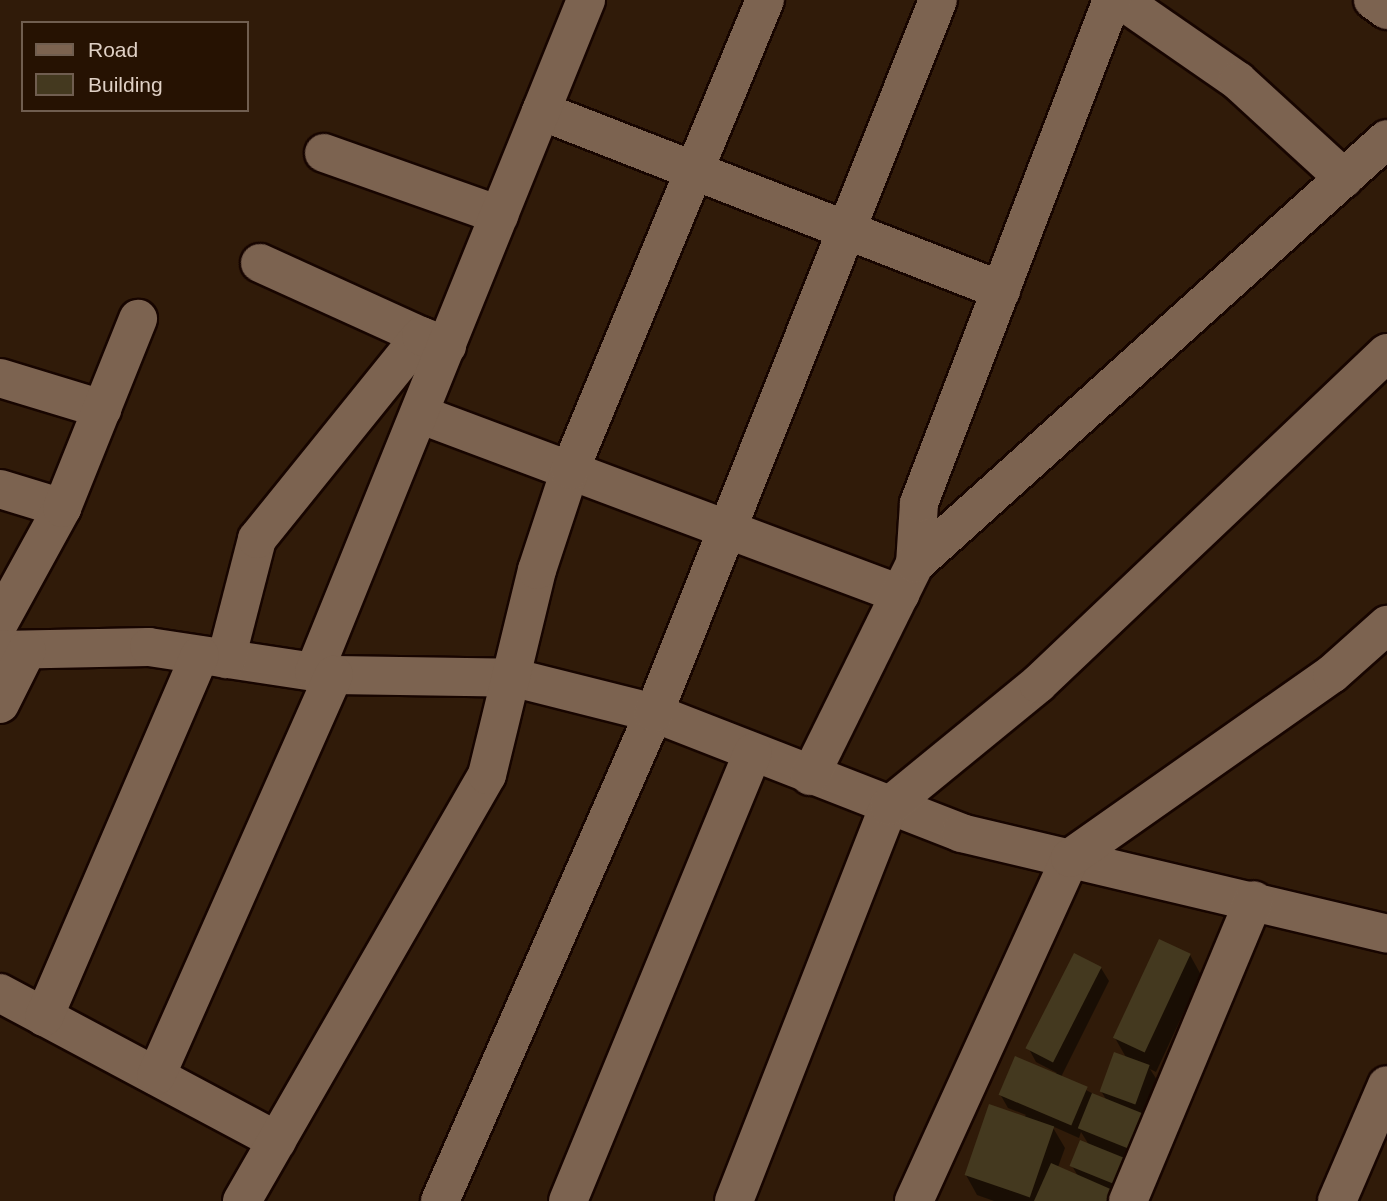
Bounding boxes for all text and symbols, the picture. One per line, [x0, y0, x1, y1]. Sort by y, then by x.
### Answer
legend [21, 21, 248, 112]
text: Road [88, 38, 138, 61]
text: Building [88, 73, 163, 96]

